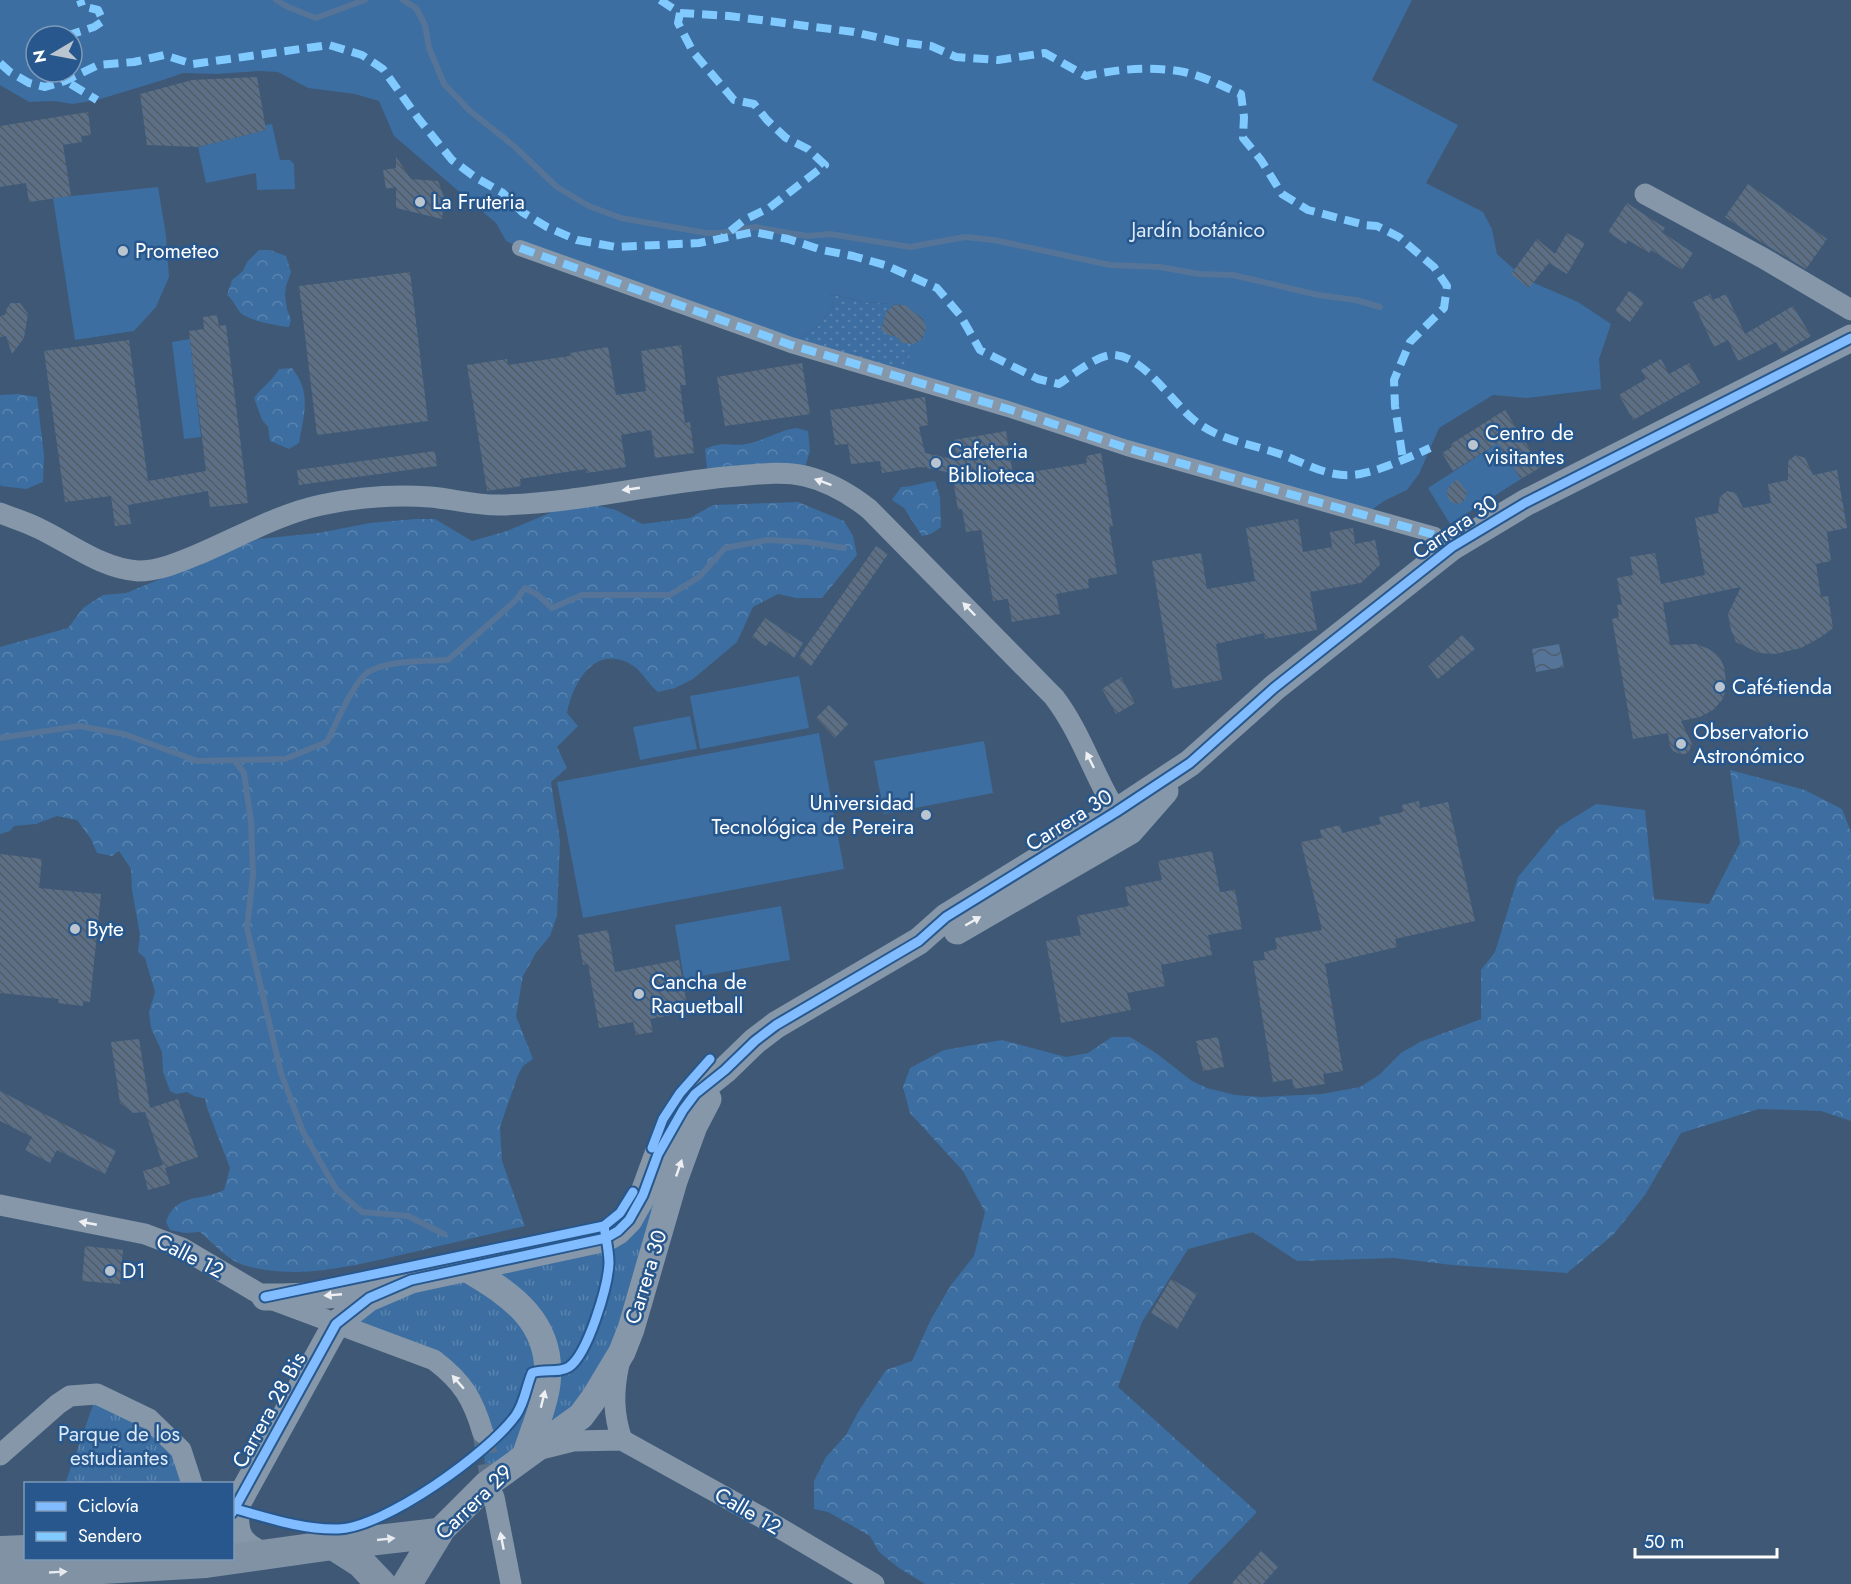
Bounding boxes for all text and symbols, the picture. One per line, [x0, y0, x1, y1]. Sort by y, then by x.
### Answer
north arrow [24, 24, 84, 84]
text: N [27, 48, 52, 65]
place label: La Fruteria [432, 187, 525, 217]
marker: La Fruteria [413, 195, 427, 209]
park label: Jardín botánico [1128, 215, 1265, 245]
place label: Prometeo [135, 236, 219, 266]
marker: Prometeo [116, 244, 130, 258]
place label: Centro de visitantes [1485, 418, 1574, 472]
place label: Cafeteria Biblioteca [948, 436, 1035, 490]
marker: Centro de visitantes [1466, 438, 1480, 452]
marker: Cafeteria Biblioteca [929, 456, 943, 470]
one-way arrow [814, 477, 832, 487]
one-way arrow [621, 485, 640, 494]
street label: Carrera 30 [1406, 487, 1504, 567]
one-way arrow [962, 603, 976, 617]
place label: Café-tienda [1732, 672, 1832, 702]
marker: Café-tienda [1713, 680, 1727, 694]
place label: Observatorio Astronómico [1693, 717, 1809, 771]
marker: Observatorio Astronómico [1674, 737, 1688, 751]
one-way arrow [1086, 751, 1095, 768]
street label: Carrera 30 [1020, 782, 1118, 858]
place label: Universidad Tecnológica de Pereira [712, 788, 914, 842]
marker: Universidad Tecnológica de Pereira [919, 808, 933, 822]
place label: Byte [87, 914, 124, 944]
one-way arrow [965, 916, 981, 927]
marker: Byte [68, 922, 82, 936]
place label: Cancha de Raquetball [651, 967, 747, 1021]
marker: Cancha de Raquetball [632, 987, 646, 1001]
one-way arrow [674, 1159, 684, 1177]
one-way arrow [78, 1218, 97, 1227]
street label: Calle 12 [151, 1226, 229, 1286]
street label: Carrera 30 [617, 1226, 675, 1328]
place label: D1 [122, 1256, 146, 1286]
marker: D1 [103, 1264, 117, 1278]
one-way arrow [323, 1290, 342, 1300]
street label: Carrera 28 Bis [225, 1347, 313, 1473]
one-way arrow [452, 1375, 465, 1390]
one-way arrow [539, 1389, 549, 1408]
park label: Parque de los estudiantes [58, 1419, 180, 1473]
street label: Carrera 29 [429, 1458, 519, 1546]
street label: Calle 12 [709, 1480, 787, 1542]
legend [24, 1482, 234, 1560]
text: Ciclovía [78, 1493, 139, 1519]
scale bar [1635, 1521, 1778, 1559]
text: Sendero [78, 1523, 142, 1549]
text: 50 m [1644, 1529, 1684, 1555]
one-way arrow [497, 1531, 506, 1550]
one-way arrow [376, 1534, 395, 1544]
one-way arrow [49, 1567, 68, 1576]

